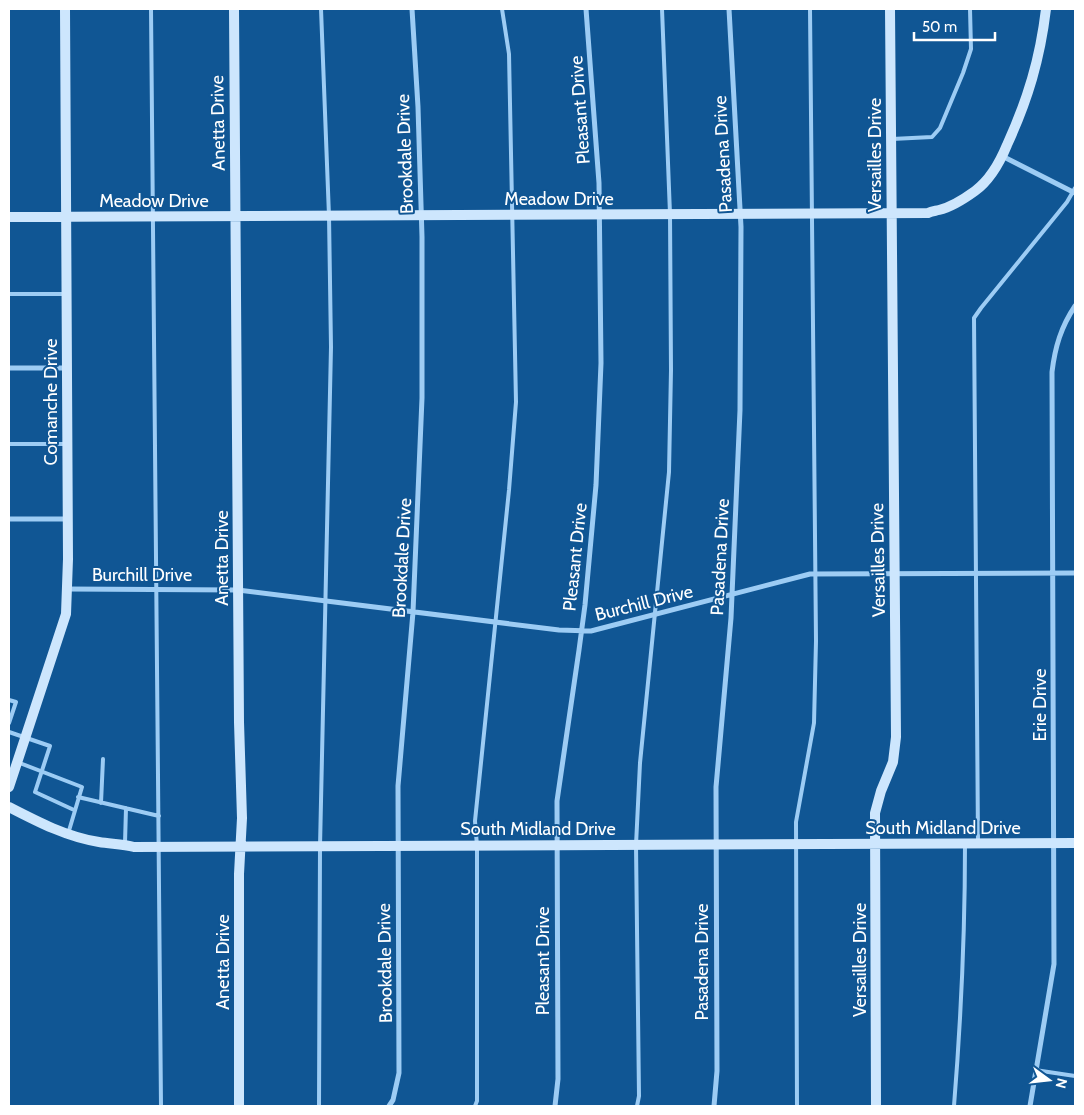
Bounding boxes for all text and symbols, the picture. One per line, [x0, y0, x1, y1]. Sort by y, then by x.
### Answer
scale bar [914, 10, 995, 42]
text: 50 m [922, 18, 957, 36]
street label: Pleasant Drive [565, 55, 595, 165]
street label: Anetta Drive [206, 75, 230, 171]
street label: Brookdale Drive [392, 94, 418, 214]
street label: Pasadena Drive [709, 95, 737, 213]
street label: Versailles Drive [864, 98, 886, 212]
street label: Meadow Drive [504, 188, 614, 210]
street label: Meadow Drive [99, 190, 209, 212]
street label: Comanche Drive [40, 339, 62, 465]
street label: Brookdale Drive [388, 498, 416, 618]
street label: Pasadena Drive [706, 498, 734, 616]
street label: Pleasant Drive [558, 502, 592, 612]
street label: Versailles Drive [866, 503, 890, 617]
street label: Anetta Drive [211, 510, 233, 606]
street label: Burchill Drive [92, 564, 192, 586]
street label: Burchill Drive [593, 580, 695, 626]
street label: Erie Drive [1029, 669, 1051, 741]
street label: South Midland Drive [865, 817, 1021, 839]
street label: South Midland Drive [460, 818, 616, 840]
street label: Brookdale Drive [373, 903, 397, 1023]
street label: Pasadena Drive [691, 903, 713, 1021]
street label: Versailles Drive [849, 903, 871, 1017]
street label: Pleasant Drive [532, 907, 554, 1015]
street label: Anetta Drive [212, 914, 234, 1010]
north arrow [1024, 1055, 1074, 1105]
text: N [1052, 1076, 1072, 1090]

